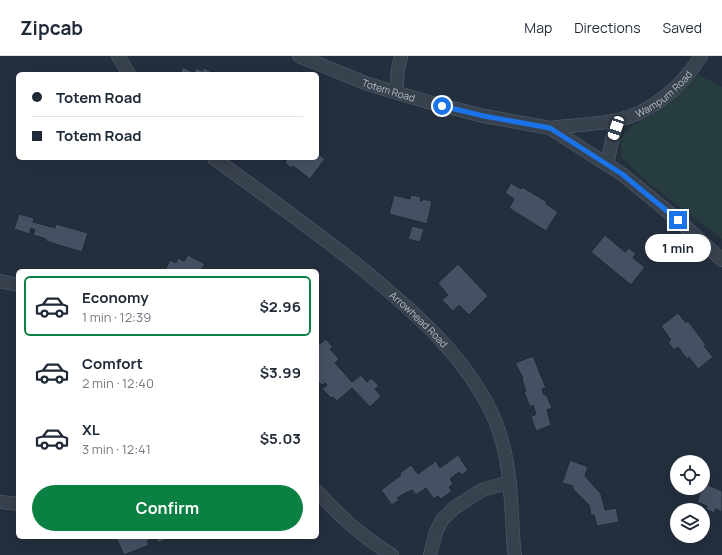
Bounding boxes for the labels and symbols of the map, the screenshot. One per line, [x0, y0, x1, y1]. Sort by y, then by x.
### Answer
street label: Wampum Road [633, 67, 695, 121]
street label: Totem Road [360, 75, 417, 105]
route start [433, 97, 451, 115]
car [606, 115, 626, 141]
route end [669, 211, 687, 229]
callout: 1 min [645, 234, 711, 262]
street label: Arrowhead Road [387, 288, 451, 350]

